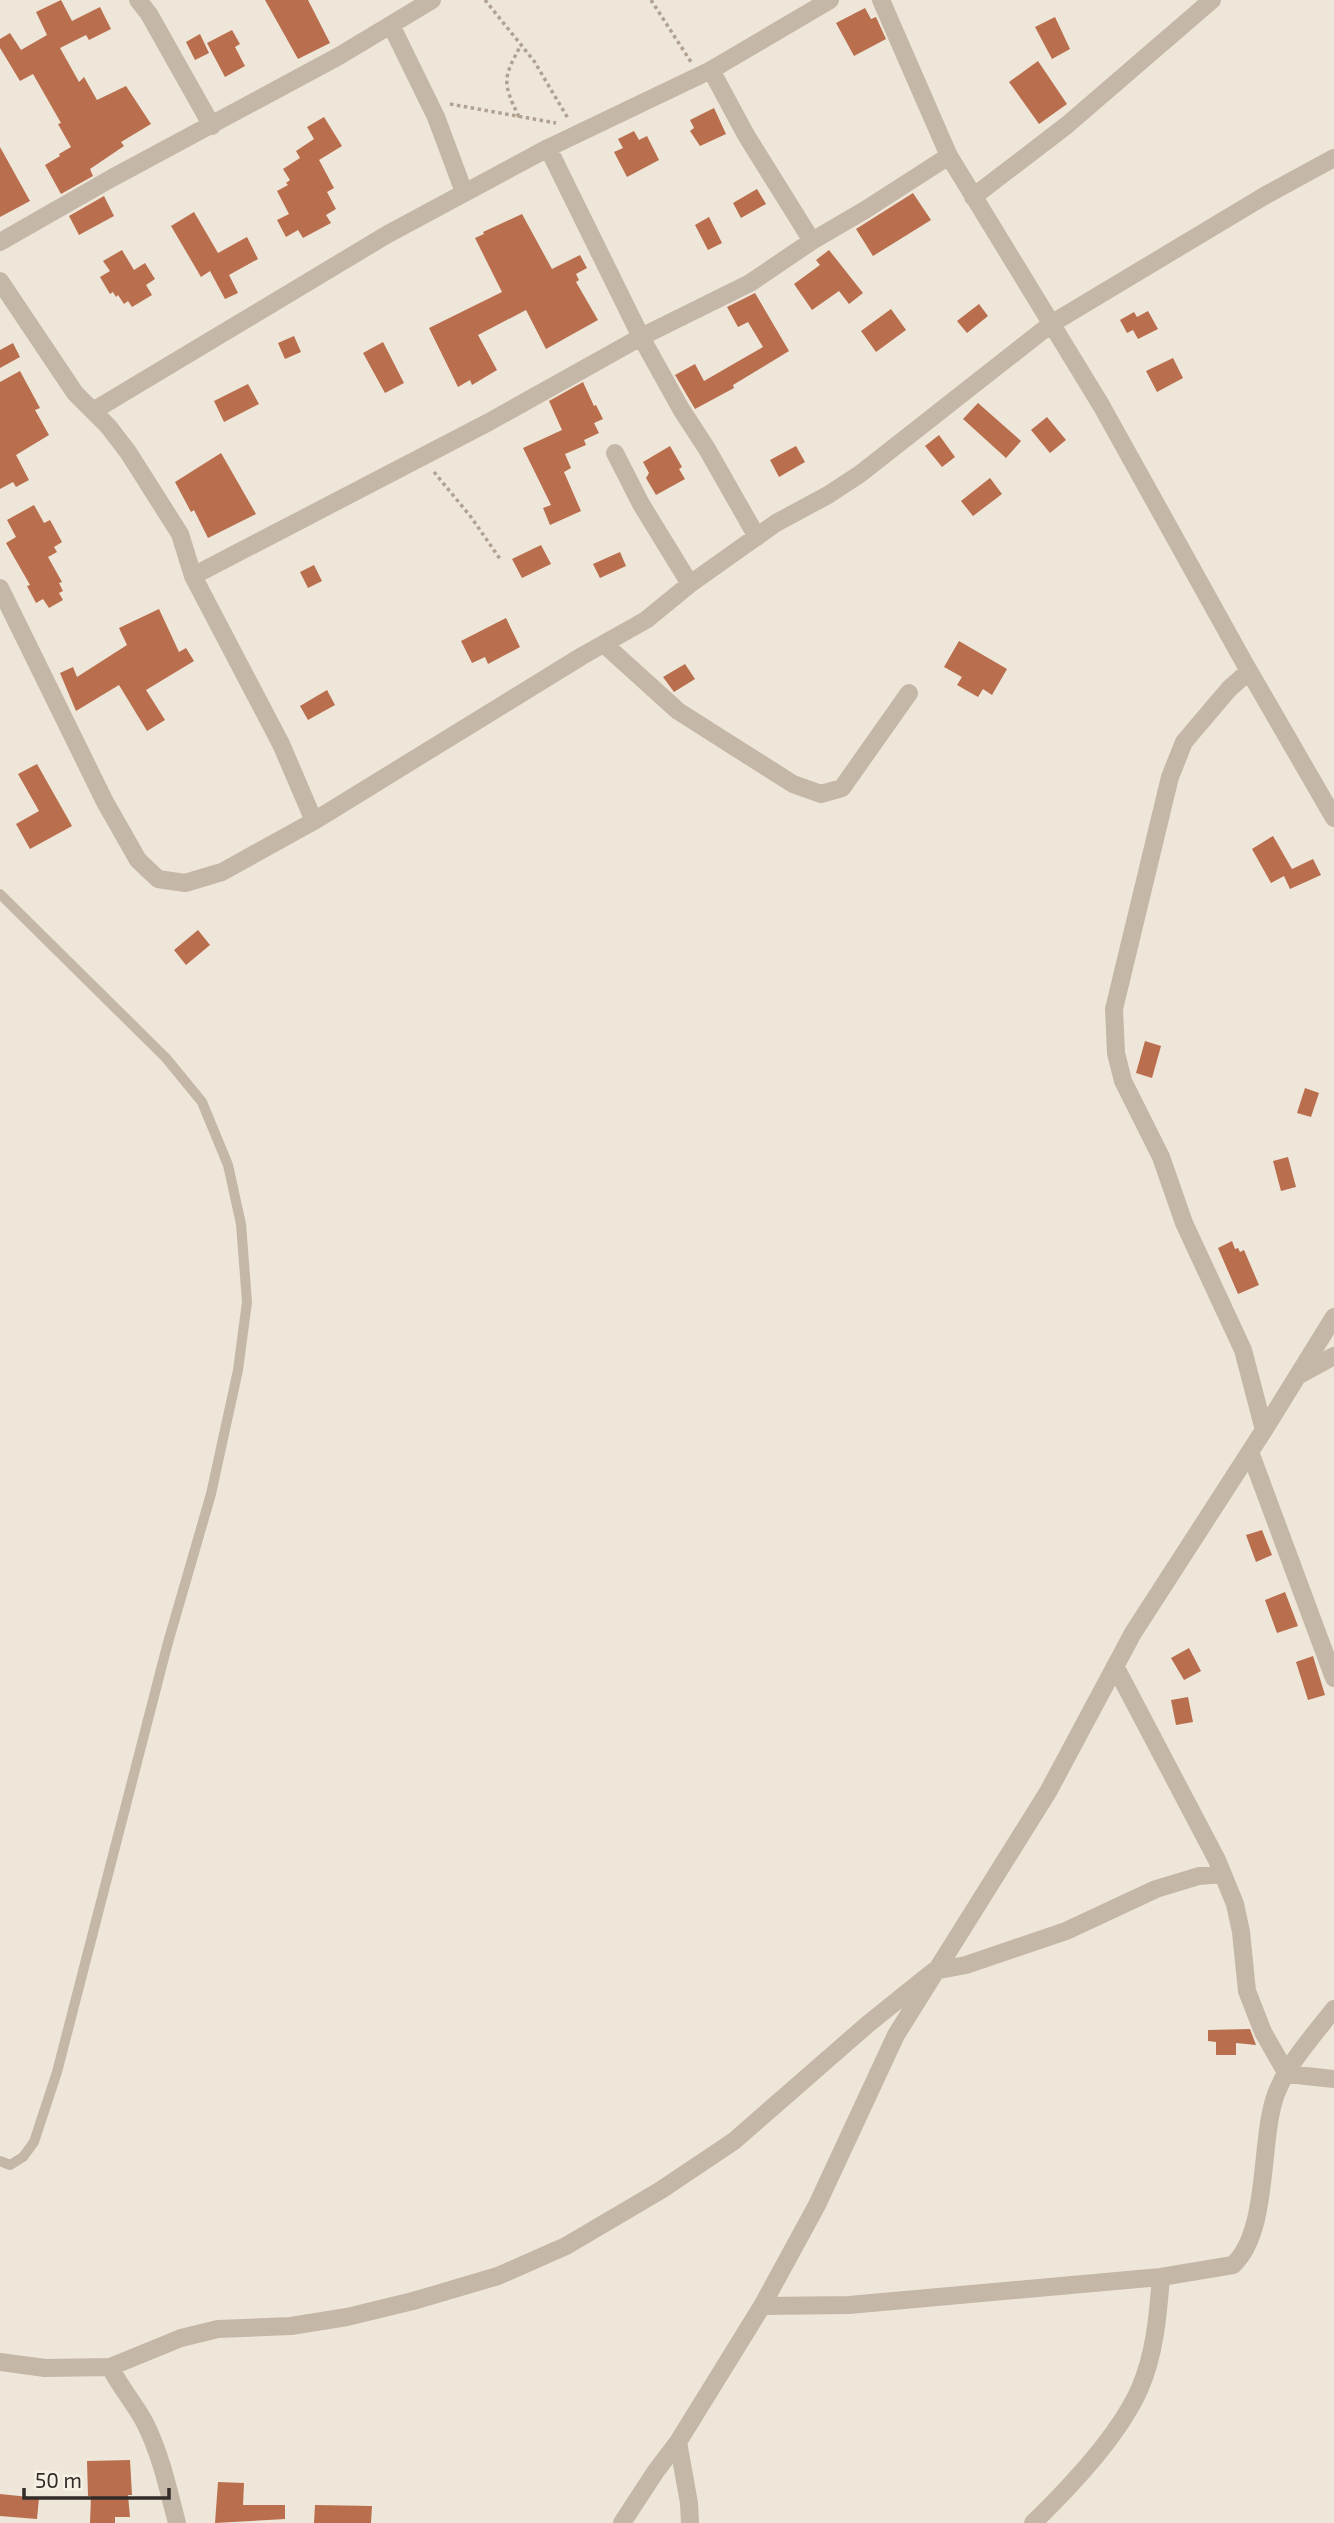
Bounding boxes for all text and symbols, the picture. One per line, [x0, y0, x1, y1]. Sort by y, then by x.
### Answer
scale bar [24, 2456, 170, 2500]
text: 50 m [35, 2467, 82, 2492]

